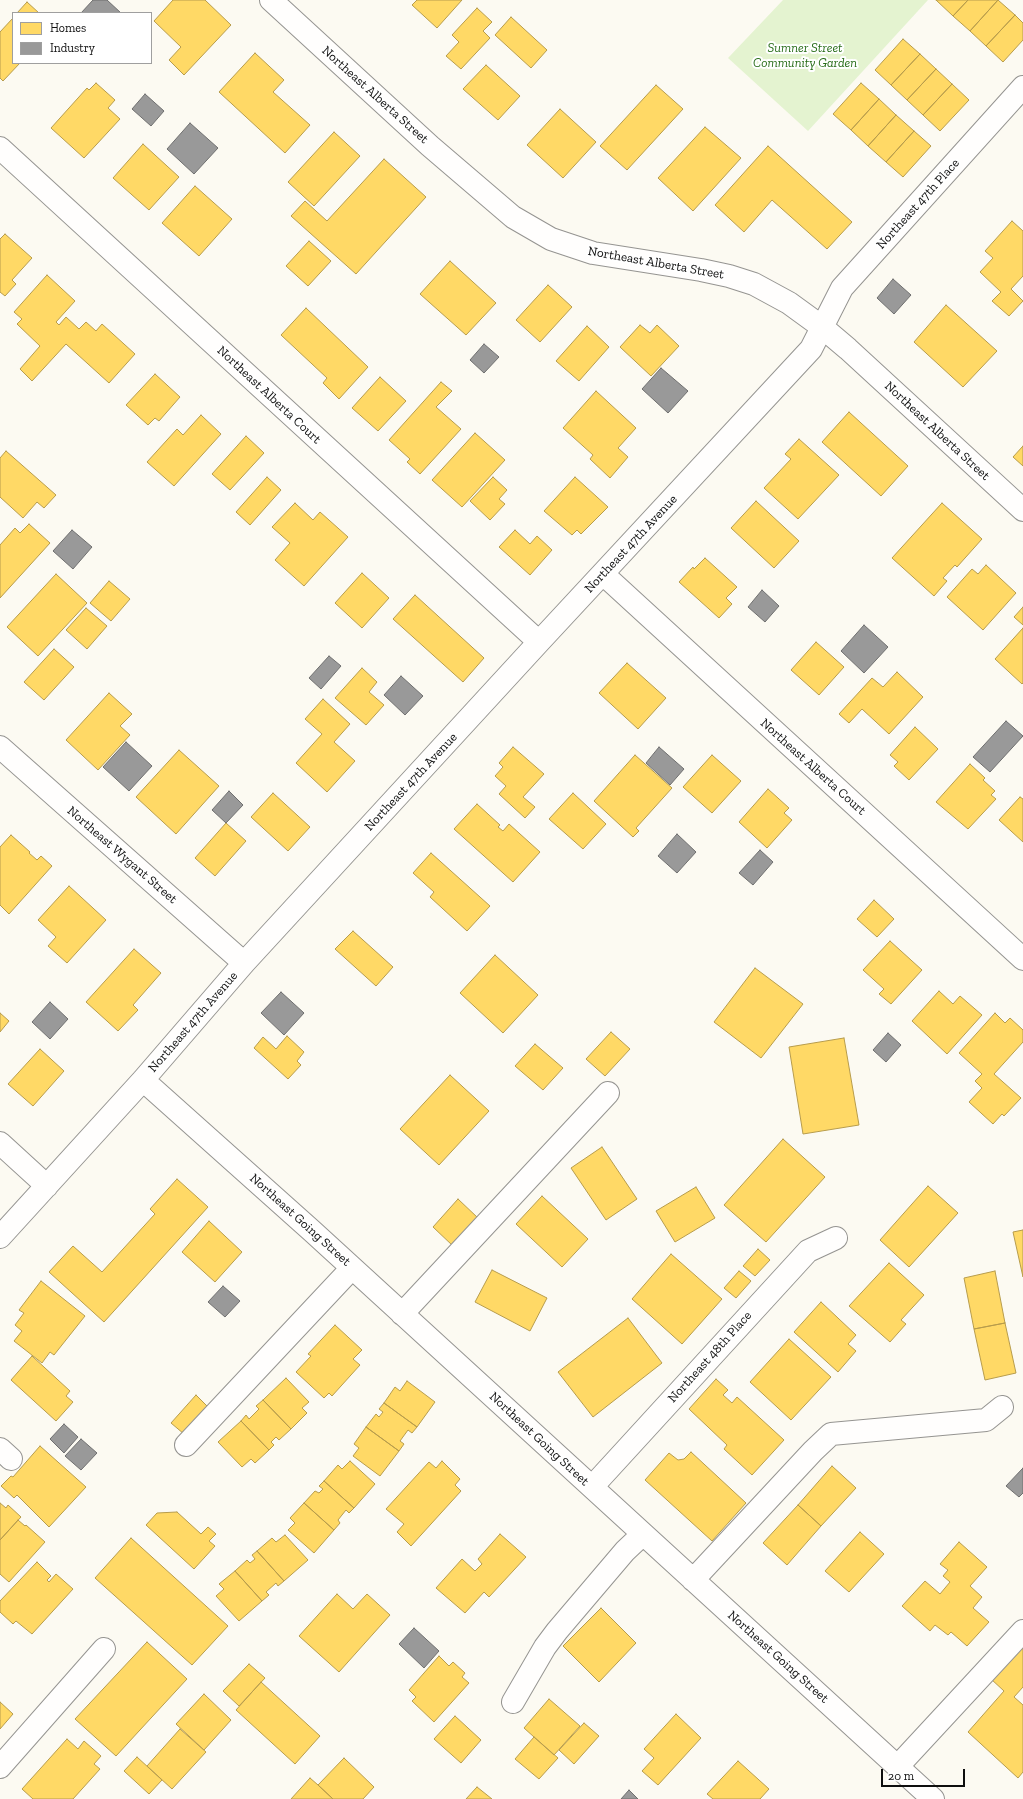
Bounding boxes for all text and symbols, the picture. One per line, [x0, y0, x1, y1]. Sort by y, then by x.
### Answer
legend [12, 12, 152, 64]
text: Homes [50, 21, 86, 35]
park label: Sumner Street Community Garden [753, 40, 857, 71]
text: Industry [50, 41, 95, 55]
street label: Northeast Alberta Street [318, 43, 432, 147]
street label: Northeast 47th Place [873, 155, 963, 253]
street label: Northeast Alberta Street [587, 243, 725, 283]
street label: Northeast Alberta Court [214, 343, 324, 447]
street label: Northeast Alberta Street [881, 378, 993, 484]
street label: Northeast 47th Avenue [581, 492, 681, 596]
street label: Northeast Alberta Court [757, 716, 869, 818]
street label: Northeast 47th Avenue [361, 730, 461, 834]
street label: Northeast Wygant Street [64, 803, 180, 907]
street label: Northeast 47th Avenue [145, 968, 241, 1076]
street label: Northeast Going Street [246, 1171, 354, 1269]
street label: Northeast 48th Place [665, 1308, 755, 1406]
street label: Northeast Going Street [486, 1389, 592, 1489]
street label: Northeast Going Street [724, 1608, 832, 1706]
scale bar [883, 1761, 967, 1787]
text: 20 m [888, 1769, 914, 1783]

